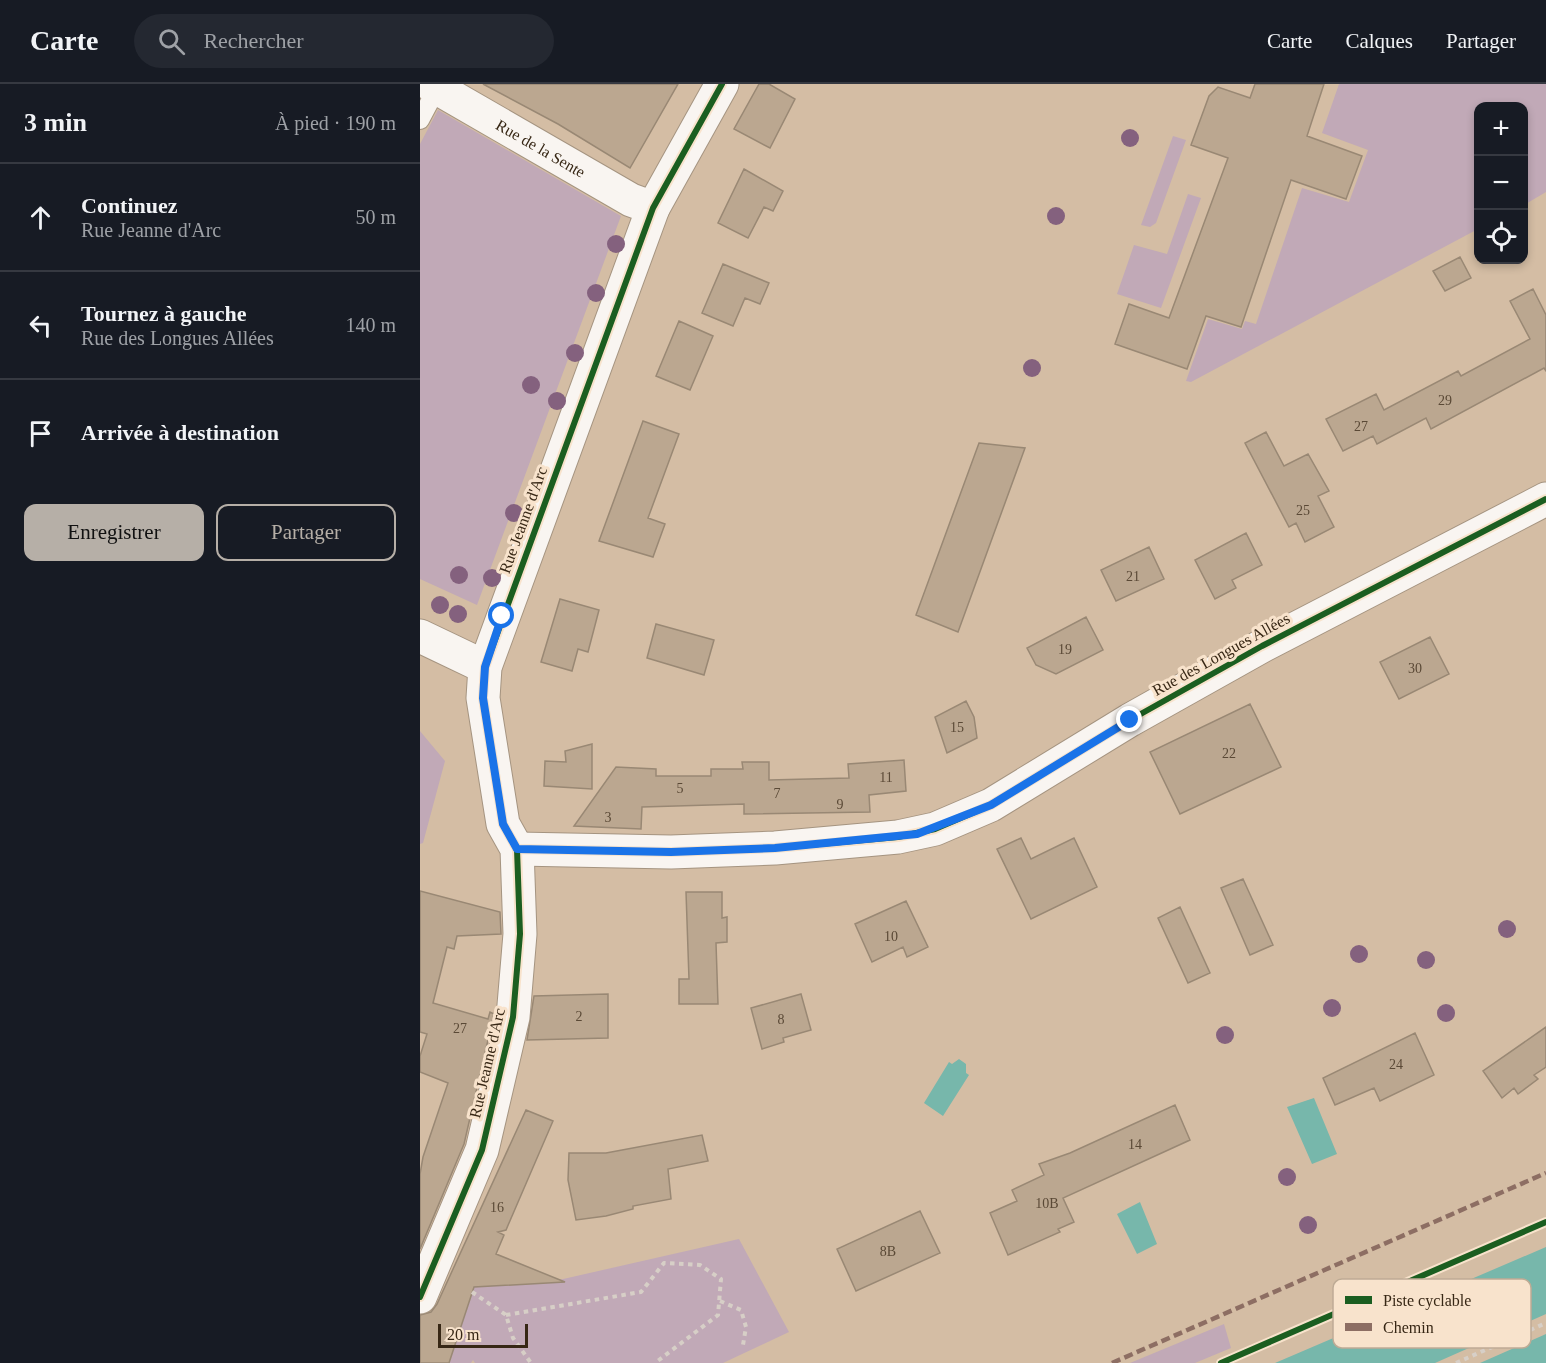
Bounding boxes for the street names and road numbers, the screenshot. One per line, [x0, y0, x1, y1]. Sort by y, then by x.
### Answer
street label: Rue de la Sente [493, 116, 588, 180]
street label: Rue Jeanne d'Arc [496, 464, 550, 576]
street label: Rue des Longues Allées [1149, 609, 1293, 700]
street label: Rue Jeanne d'Arc [466, 1006, 508, 1120]

